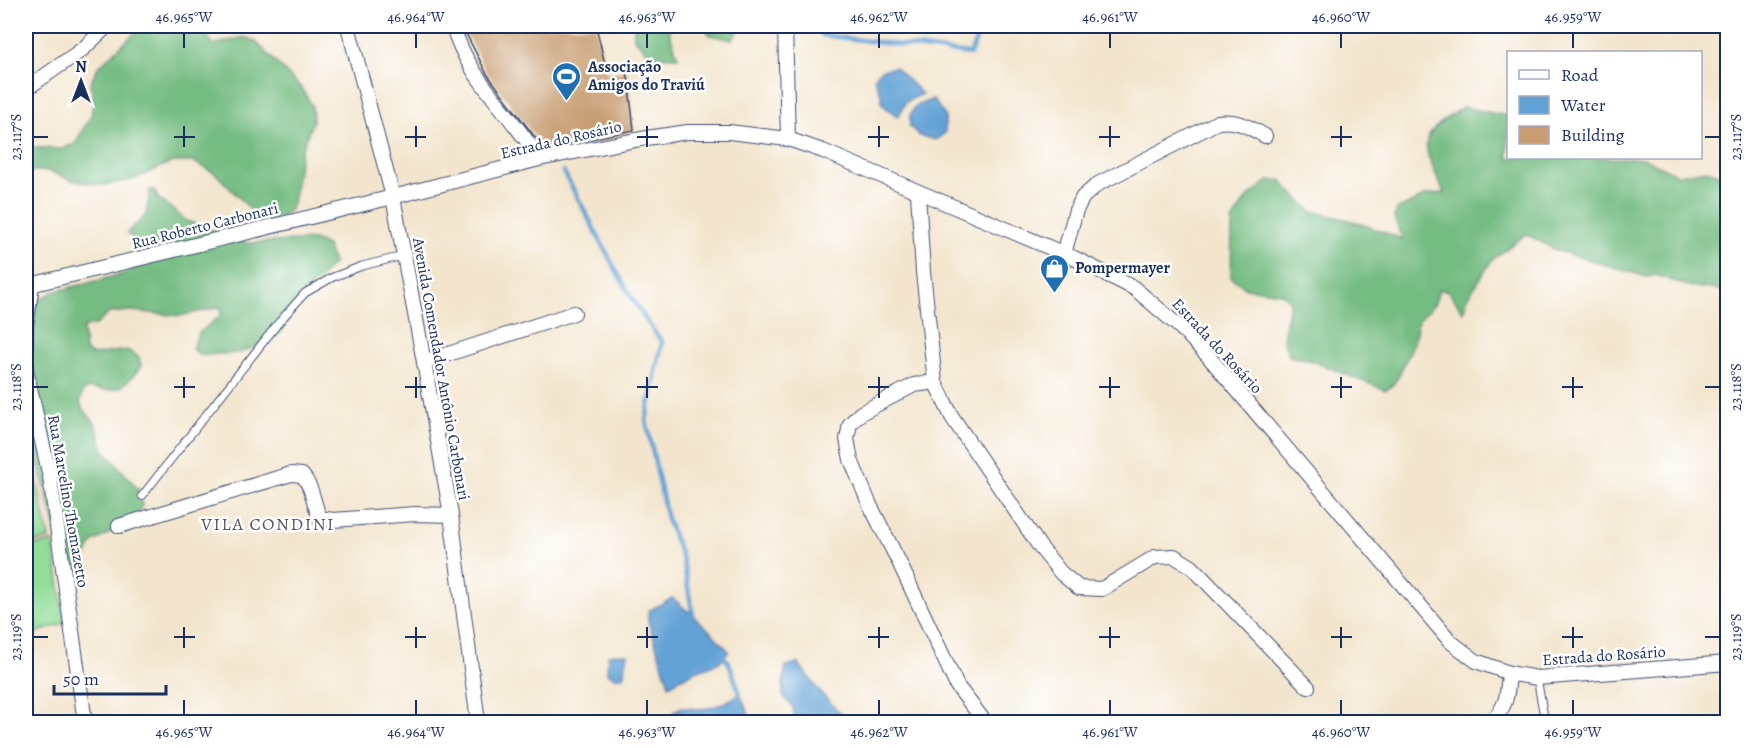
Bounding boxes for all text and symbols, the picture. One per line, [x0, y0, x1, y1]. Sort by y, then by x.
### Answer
text: 46.965°W [155, 7, 213, 27]
text: 46.964°W [387, 7, 445, 27]
text: 46.963°W [619, 7, 675, 27]
text: 46.962°W [850, 7, 908, 27]
text: 46.961°W [1082, 7, 1138, 27]
text: 46.960°W [1312, 7, 1370, 27]
text: 46.959°W [1545, 7, 1601, 27]
north arrow [51, 51, 111, 111]
legend [1507, 51, 1702, 159]
text: N [75, 56, 87, 78]
place label: Associação Amigos do Traviú [587, 56, 705, 96]
sports icon: Associação Amigos do Traviú [551, 60, 583, 102]
text: Road [1561, 63, 1599, 87]
text: Water [1560, 93, 1606, 117]
text: 23.117°S [6, 114, 26, 160]
text: 23.117°S [1726, 114, 1746, 160]
street label: Estrada do Rosário [498, 115, 624, 165]
text: Building [1561, 123, 1625, 147]
street label: Rua Roberto Carbonari [129, 197, 281, 255]
street label: Avenida Comendador Antônio Carbonari [407, 235, 475, 502]
shop icon: Pompermayer [1038, 252, 1070, 294]
place label: Pompermayer [1075, 257, 1170, 279]
street label: Estrada do Rosário [1167, 293, 1267, 399]
text: 23.118°S [6, 363, 26, 411]
text: 23.118°S [1726, 363, 1746, 411]
street label: Rua Marcelino Thomazetto [42, 413, 94, 589]
district label: VILA CONDINI [200, 512, 335, 536]
text: 23.119°S [6, 613, 26, 661]
text: 23.119°S [1726, 613, 1746, 661]
street label: Estrada do Rosário [1542, 641, 1666, 671]
scale bar [54, 658, 166, 696]
text: 50 m [63, 667, 99, 691]
text: 46.965°W [155, 722, 213, 742]
text: 46.964°W [387, 722, 445, 742]
text: 46.963°W [619, 722, 675, 742]
text: 46.962°W [850, 722, 908, 742]
text: 46.961°W [1082, 722, 1138, 742]
text: 46.960°W [1312, 722, 1370, 742]
text: 46.959°W [1545, 722, 1601, 742]

